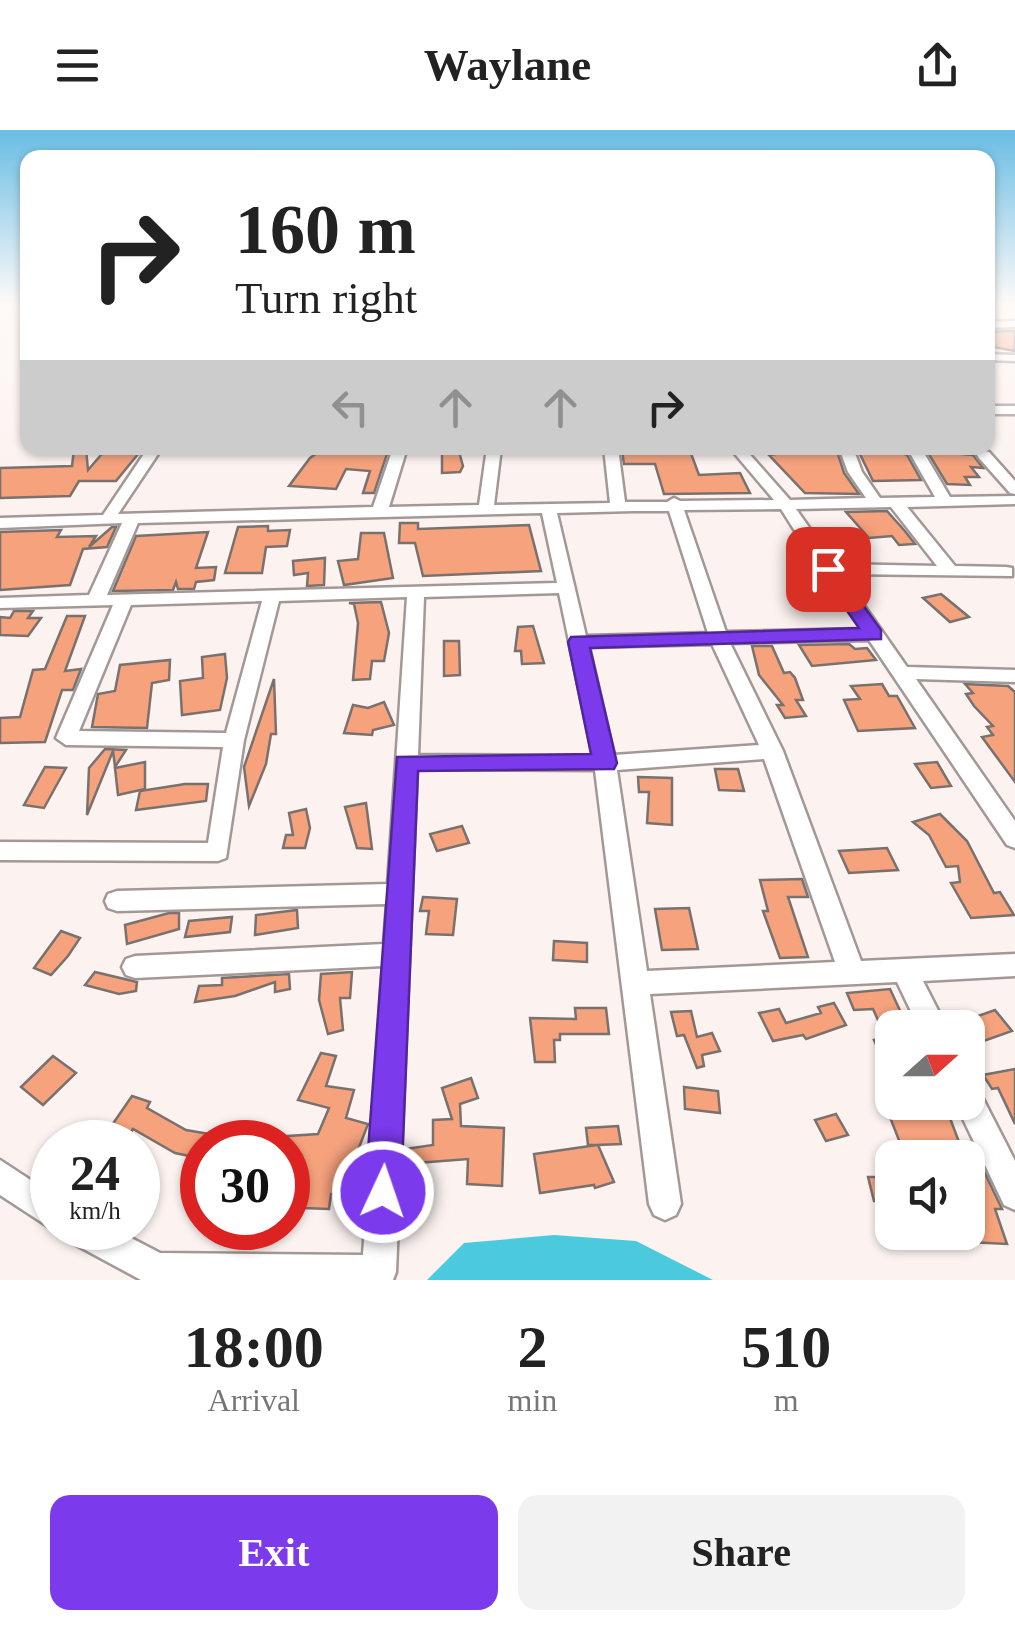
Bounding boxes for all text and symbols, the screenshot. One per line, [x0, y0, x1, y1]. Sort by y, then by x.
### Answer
icon: menu [50, 38, 105, 93]
icon: share [910, 38, 965, 93]
text: Waylane [424, 40, 591, 90]
icon: right [70, 190, 200, 320]
text: 160 m [235, 191, 416, 268]
text: Turn right [235, 273, 417, 323]
icon: left [323, 380, 378, 435]
icon: ahead [428, 380, 483, 435]
icon: ahead [533, 380, 588, 435]
icon: right [638, 380, 693, 435]
pin [786, 527, 871, 612]
icon: arrive [801, 542, 856, 597]
north arrow [875, 1010, 985, 1120]
map controls [875, 1010, 985, 1250]
speed limit sign: 30 [180, 1120, 310, 1250]
position arrow [331, 1140, 435, 1244]
button: sound [875, 1140, 985, 1250]
text: 24 [70, 1145, 120, 1201]
text: km/h [69, 1197, 121, 1224]
text: 18:00 [184, 1314, 324, 1380]
text: 2 [517, 1314, 547, 1380]
text: 510 [741, 1314, 831, 1380]
text: Arrival [208, 1382, 300, 1418]
text: min [508, 1382, 557, 1418]
text: m [774, 1382, 799, 1418]
button: Exit [50, 1495, 498, 1610]
button: Share [518, 1495, 965, 1610]

